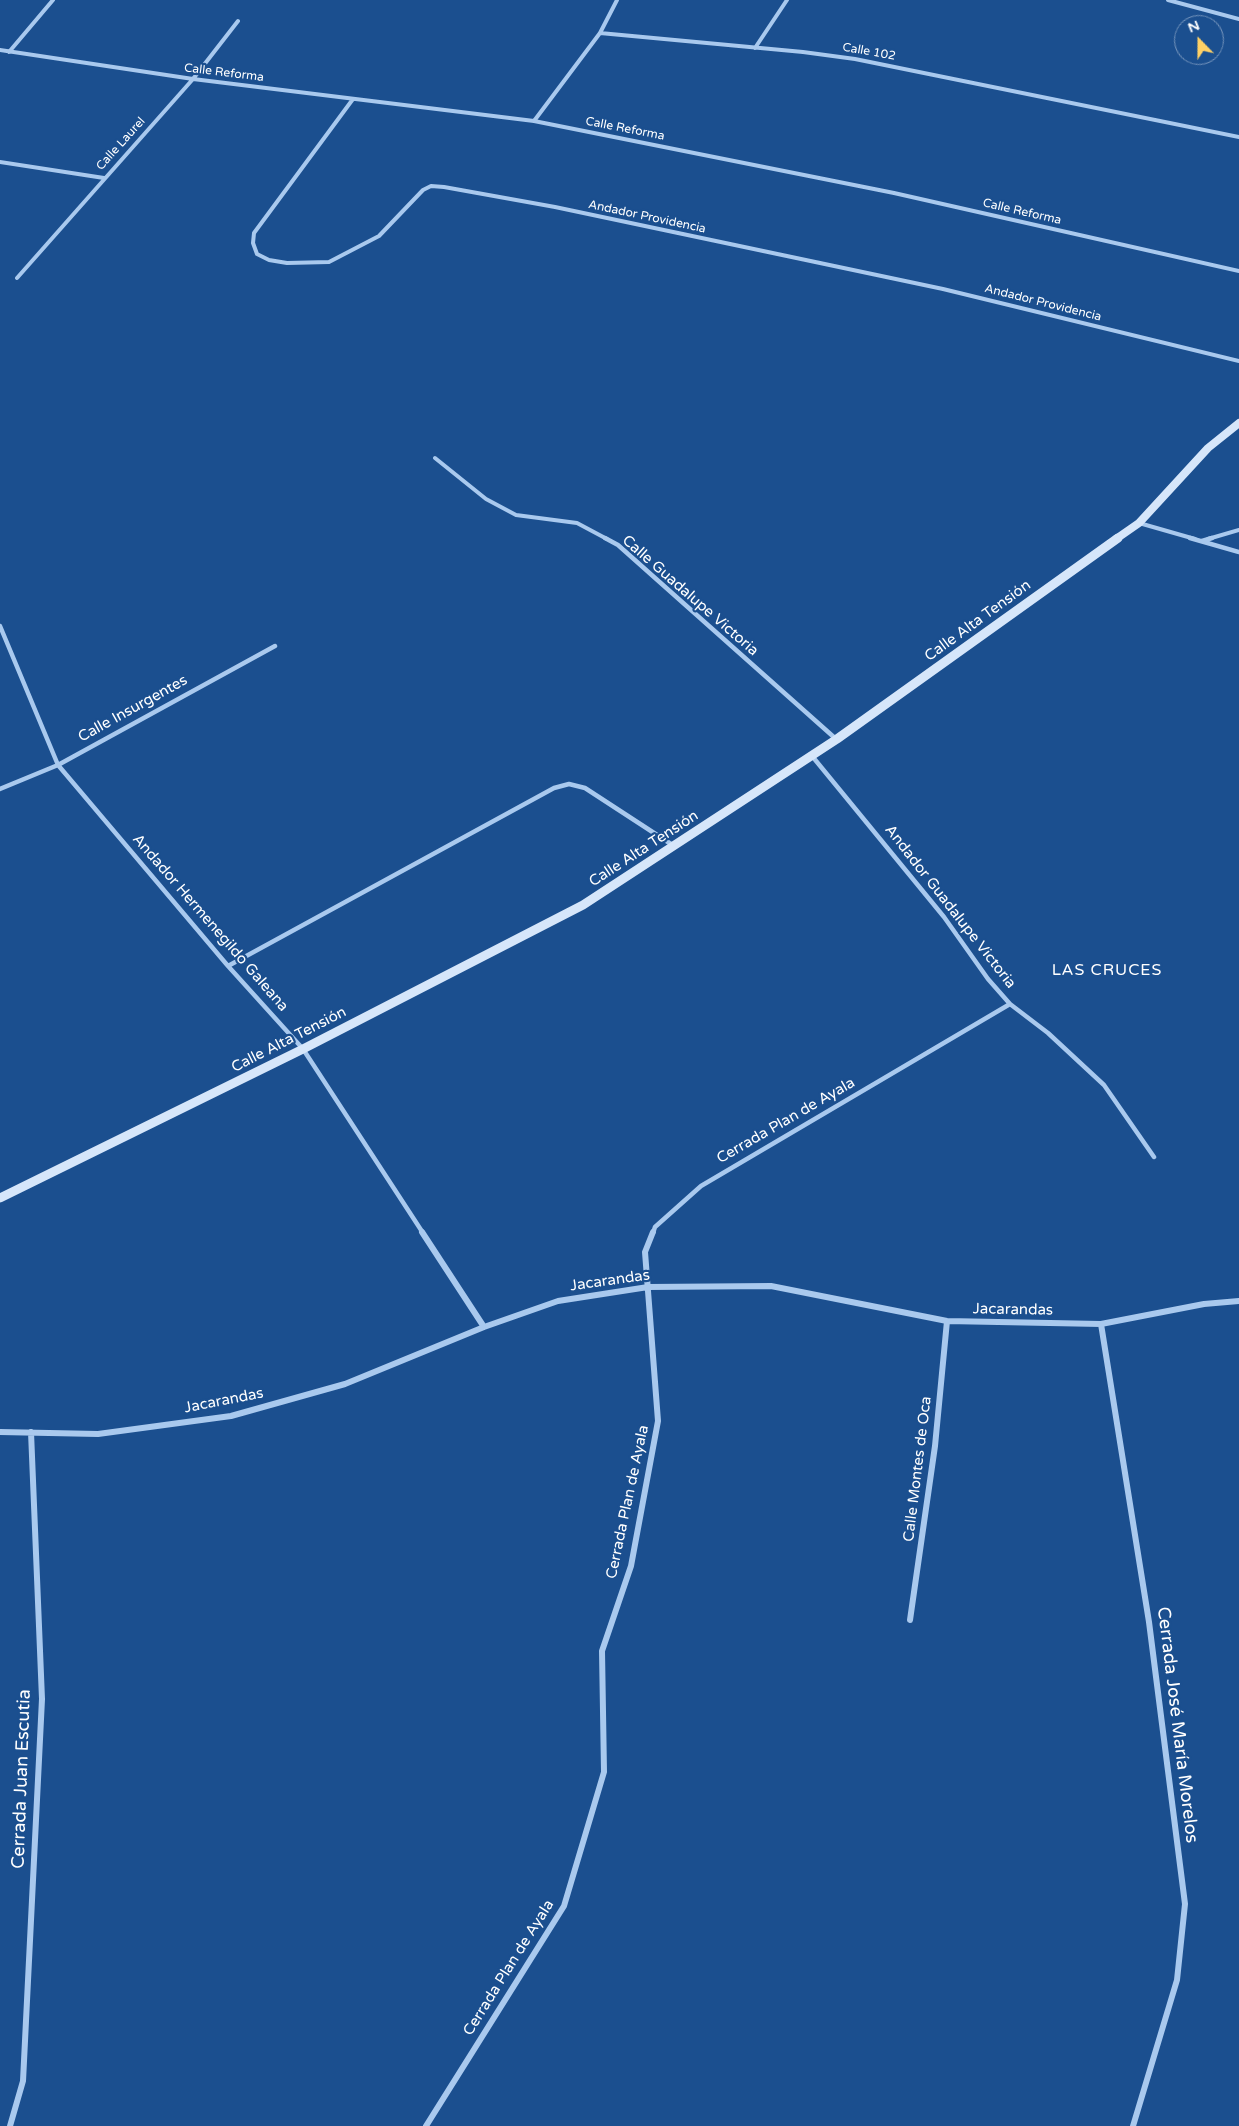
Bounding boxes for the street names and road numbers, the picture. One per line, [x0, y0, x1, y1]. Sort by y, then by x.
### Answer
street label: Calle 102 [841, 40, 897, 64]
street label: Calle Reforma [183, 61, 265, 85]
street label: Calle Reforma [584, 114, 666, 144]
street label: Calle Laurel [94, 115, 148, 173]
street label: Calle Reforma [981, 196, 1063, 228]
street label: Andador Providencia [587, 198, 707, 236]
street label: Andador Providencia [983, 282, 1103, 324]
street label: Calle Guadalupe Victoria [618, 532, 762, 660]
street label: Calle Alta Tensión [921, 577, 1035, 665]
street label: Calle Insurgentes [75, 672, 191, 746]
street label: Calle Alta Tensión [586, 807, 702, 891]
street label: Andador Guadalupe Victoria [881, 822, 1019, 992]
street label: Andador Hermenegildo Galeana [128, 831, 292, 1015]
street label: Calle Alta Tensión [229, 1003, 349, 1077]
street label: Cerrada Plan de Ayala [714, 1074, 858, 1168]
street label: Jacarandas [569, 1267, 651, 1295]
street label: Jacarandas [973, 1300, 1053, 1320]
street label: Jacarandas [183, 1385, 265, 1417]
street label: Calle Montes de Oca [900, 1395, 936, 1543]
street label: Cerrada Plan de Ayala [603, 1424, 653, 1580]
street label: Cerrada José María Morelos [1152, 1606, 1202, 1844]
street label: Cerrada Juan Escutia [8, 1689, 36, 1869]
street label: Cerrada Plan de Ayala [460, 1897, 558, 2039]

